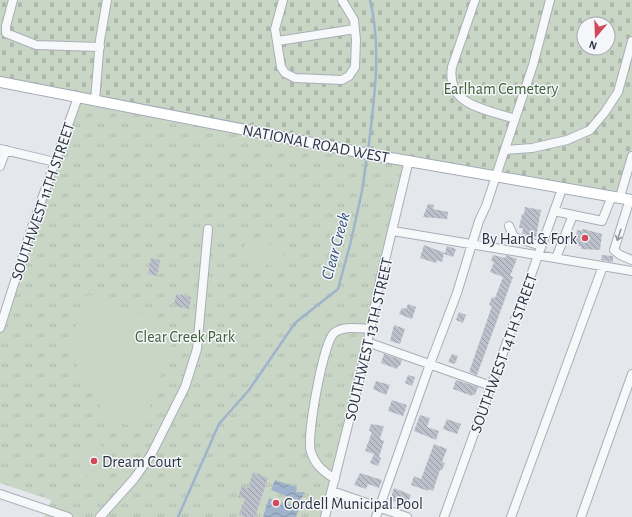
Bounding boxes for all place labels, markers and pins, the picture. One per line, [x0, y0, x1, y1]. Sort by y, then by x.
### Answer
place label: By Hand & Fork [482, 231, 578, 248]
marker: By Hand & Fork [580, 233, 590, 243]
place label: Dream Court [102, 454, 182, 470]
marker: Dream Court [89, 456, 99, 466]
place label: Cordell Municipal Pool [284, 496, 423, 512]
marker: Cordell Municipal Pool [271, 498, 281, 508]

